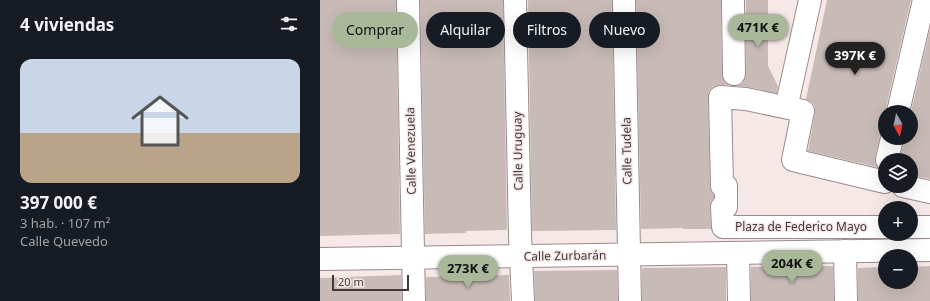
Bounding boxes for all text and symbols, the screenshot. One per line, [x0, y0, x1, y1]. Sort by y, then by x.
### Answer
chip: Comprar [332, 12, 418, 48]
chip: Alquilar [426, 12, 505, 48]
chip: Filtros [513, 12, 581, 48]
chip: Nuevo [589, 12, 660, 48]
text: 4 viviendas [20, 13, 114, 36]
icon: filters [278, 13, 300, 35]
pin: 471K € [725, 14, 791, 48]
text: 471K € [737, 18, 779, 36]
pin: 397K € [822, 42, 888, 76]
text: 397K € [834, 46, 876, 64]
icon: home [124, 85, 196, 157]
north arrow [878, 105, 918, 145]
map controls [878, 105, 918, 289]
street label: Calle Venezuela [401, 107, 420, 195]
street label: Calle Uruguay [508, 110, 527, 191]
street label: Calle Tudela [617, 117, 636, 185]
button: layers [878, 153, 918, 193]
text: 397 000 € [20, 191, 97, 214]
button: + [878, 201, 918, 241]
text: 3 hab. · 107 m² [20, 214, 110, 232]
street label: Plaza de Federico Mayo [735, 218, 867, 235]
text: Calle Quevedo [20, 232, 108, 250]
street label: Calle Zurbarán [524, 246, 606, 265]
button: − [878, 249, 918, 289]
pin: 204K € [759, 250, 825, 284]
text: 204K € [771, 254, 813, 272]
pin: 273K € [435, 255, 501, 289]
text: 273K € [447, 259, 489, 277]
scale bar [332, 273, 409, 292]
text: 20 m [338, 274, 364, 289]

